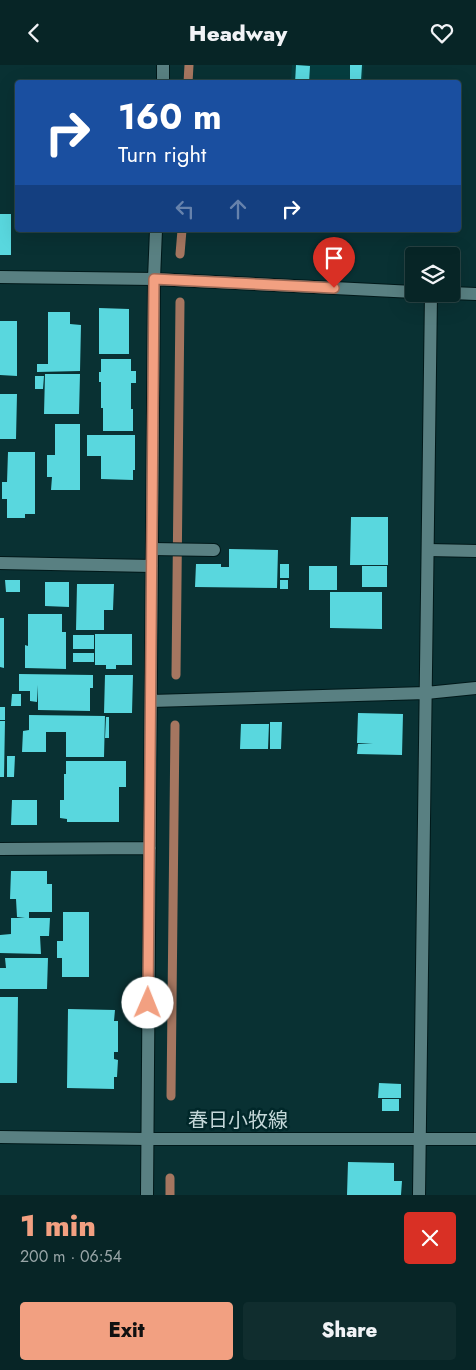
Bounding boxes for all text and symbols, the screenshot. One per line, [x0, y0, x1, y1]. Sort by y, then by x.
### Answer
text: Headway [189, 17, 287, 49]
icon: back [20, 19, 48, 47]
icon: heart [428, 19, 456, 47]
text: 160 m [118, 92, 222, 142]
icon: right [35, 100, 100, 165]
text: Turn right [118, 138, 206, 170]
icon: left [171, 195, 199, 223]
icon: ahead [224, 195, 252, 223]
icon: right [277, 195, 305, 223]
pin [313, 237, 355, 288]
icon: arrive [320, 244, 348, 272]
map controls [405, 247, 460, 302]
button: layers [405, 247, 460, 302]
position arrow [121, 976, 173, 1028]
street label: 春日小牧線 [188, 1106, 288, 1135]
text: 1 min [20, 1204, 96, 1247]
button: close [404, 1212, 456, 1264]
text: 200 m · 06:54 [20, 1245, 122, 1268]
button: Exit [20, 1302, 233, 1360]
button: Share [243, 1302, 456, 1360]

